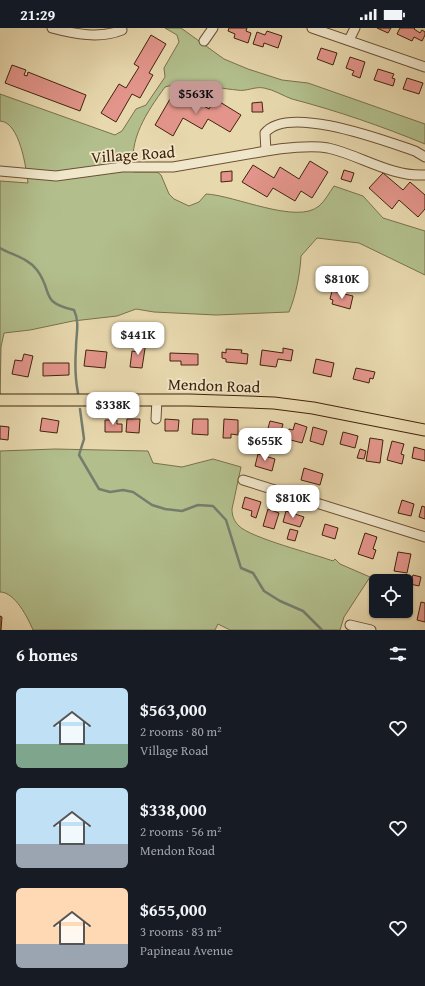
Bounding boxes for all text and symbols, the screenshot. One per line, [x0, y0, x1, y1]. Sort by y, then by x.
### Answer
text: 21:29 [20, 4, 55, 25]
pin: $563K [168, 81, 224, 115]
text: $563K [178, 84, 214, 103]
street label: Village Road [90, 139, 176, 169]
pin: $810K [314, 266, 370, 300]
text: $810K [324, 269, 360, 288]
pin: $441K [110, 322, 166, 356]
text: $441K [120, 325, 156, 344]
street label: Mendon Road [167, 371, 261, 399]
pin: $338K [85, 392, 141, 426]
text: $338K [95, 395, 131, 414]
pin: $655K [237, 428, 293, 462]
text: $655K [247, 431, 283, 450]
pin: $810K [265, 485, 321, 519]
text: $810K [275, 488, 311, 507]
map controls [369, 574, 413, 618]
button: locate [369, 574, 413, 618]
text: 6 homes [16, 642, 78, 667]
icon: filters [387, 643, 409, 665]
text: $563,000 [140, 697, 206, 722]
icon: home [48, 704, 96, 752]
icon: heart [387, 717, 409, 739]
text: 2 rooms · 80 m² [140, 722, 222, 741]
text: Village Road [140, 741, 208, 760]
text: $338,000 [140, 797, 206, 822]
icon: home [48, 804, 96, 852]
icon: heart [387, 817, 409, 839]
text: 2 rooms · 56 m² [140, 822, 222, 841]
text: Mendon Road [140, 841, 215, 860]
text: $655,000 [140, 897, 206, 922]
icon: home [48, 904, 96, 952]
icon: heart [387, 917, 409, 939]
text: 3 rooms · 83 m² [140, 922, 222, 941]
text: Papineau Avenue [140, 941, 233, 960]

